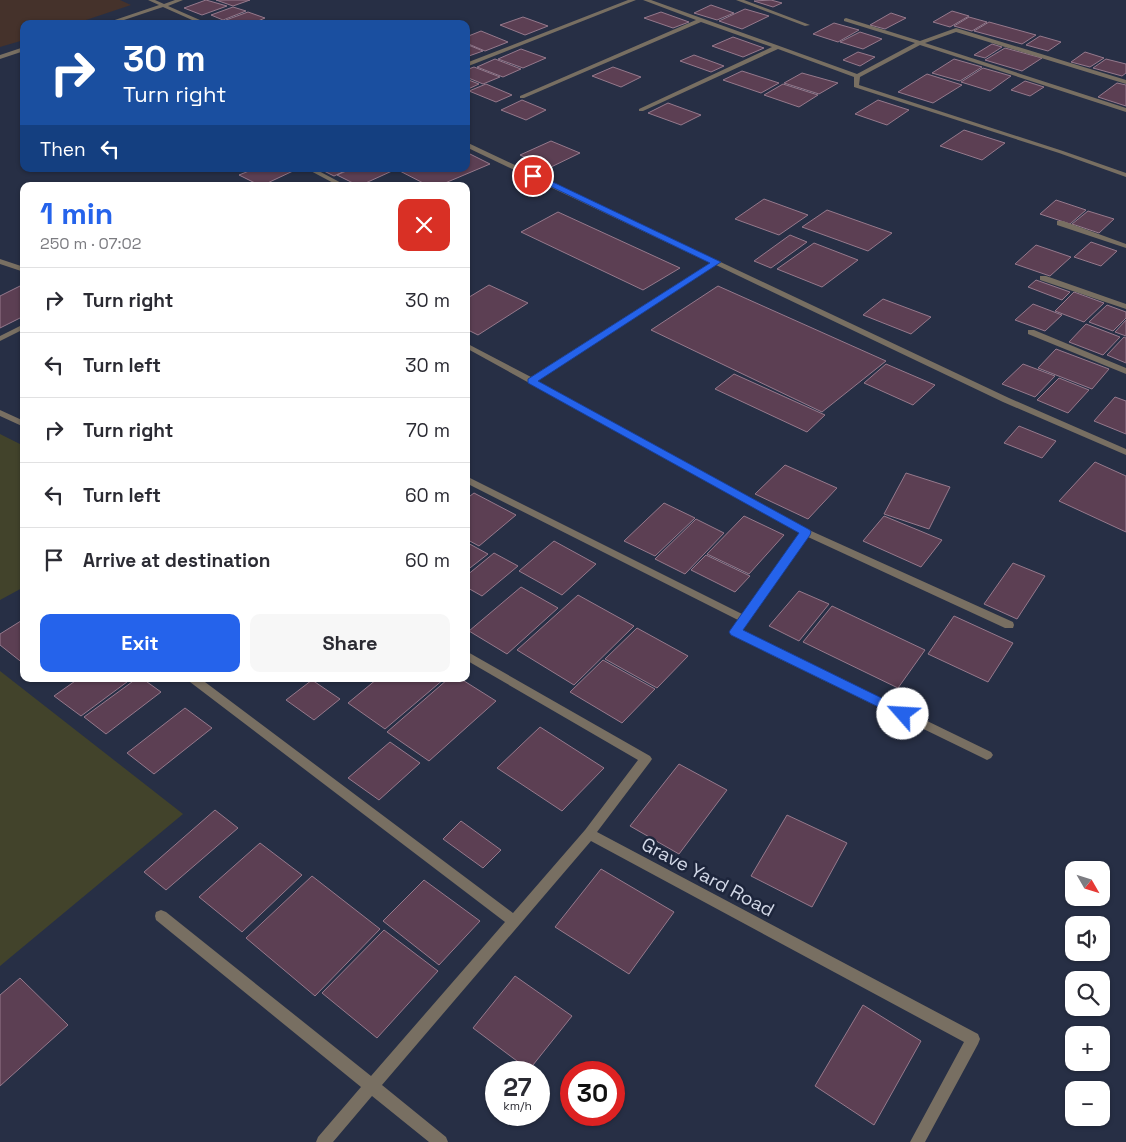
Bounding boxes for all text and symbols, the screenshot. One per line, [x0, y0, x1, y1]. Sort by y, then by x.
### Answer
text: 30 m [123, 37, 206, 81]
icon: right [40, 40, 105, 105]
text: Turn right [123, 80, 226, 108]
icon: left [96, 135, 124, 163]
text: Then [40, 137, 86, 162]
pin [512, 155, 554, 197]
icon: arrive [519, 162, 547, 190]
text: 1 min [40, 194, 113, 233]
button: close [398, 199, 450, 251]
text: 250 m · 07:02 [40, 233, 142, 254]
icon: right [40, 286, 68, 314]
text: Turn right [83, 288, 173, 313]
text: 30 m [405, 288, 450, 313]
icon: left [40, 351, 68, 379]
text: Turn left [83, 353, 161, 378]
text: 30 m [405, 353, 450, 378]
icon: right [40, 416, 68, 444]
text: Turn right [83, 418, 173, 443]
text: 70 m [406, 418, 450, 443]
icon: left [40, 481, 68, 509]
text: Turn left [83, 483, 161, 508]
text: 60 m [405, 483, 450, 508]
icon: arrive [40, 546, 68, 574]
text: Arrive at destination [83, 548, 271, 573]
text: 60 m [405, 548, 450, 573]
button: Exit [40, 614, 240, 672]
button: Share [250, 614, 450, 672]
position arrow [876, 687, 928, 739]
street label: Grave Yard Road [637, 831, 779, 923]
north arrow [1065, 861, 1110, 906]
map controls [1065, 861, 1110, 1126]
button: sound [1065, 916, 1110, 961]
button: search [1065, 971, 1110, 1016]
button: + [1065, 1026, 1110, 1071]
speed limit sign: 30 [560, 1061, 625, 1126]
text: 27 [503, 1071, 532, 1103]
button: − [1065, 1081, 1110, 1126]
text: km/h [503, 1098, 532, 1114]

